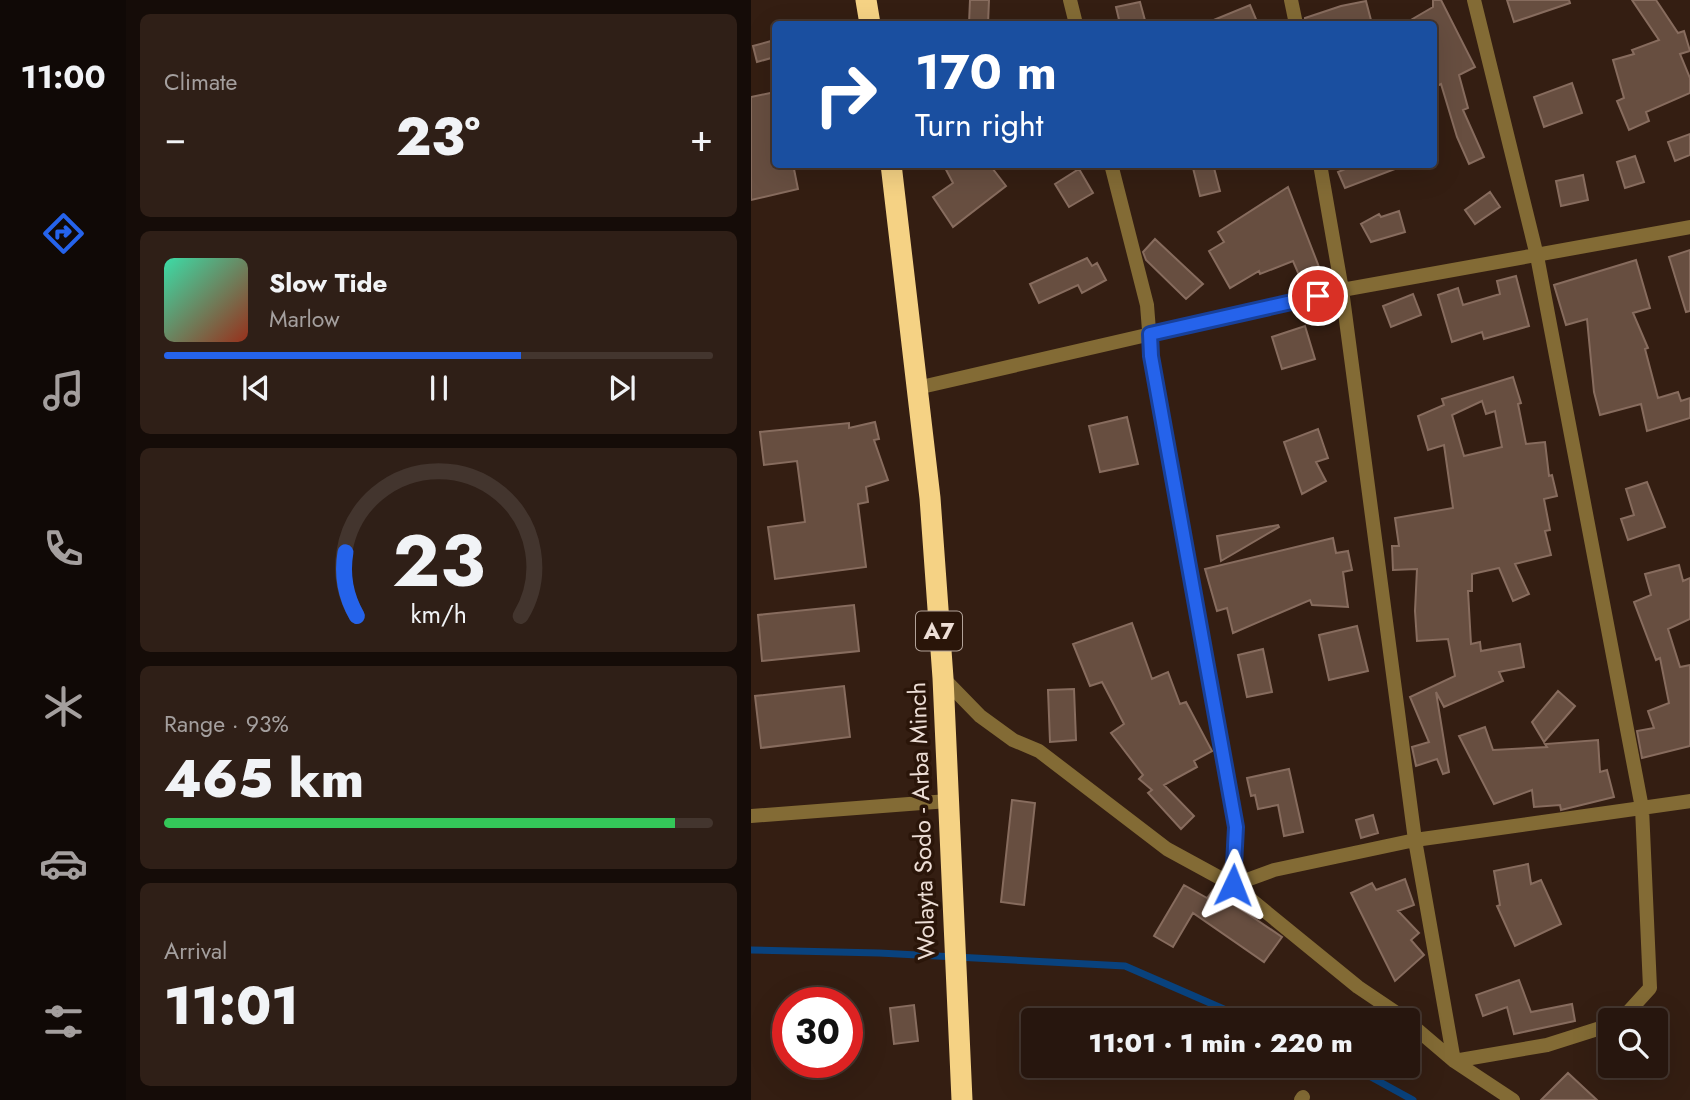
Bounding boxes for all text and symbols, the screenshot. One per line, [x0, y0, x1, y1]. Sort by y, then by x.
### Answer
text: 170 m [915, 37, 1057, 107]
icon: right [800, 49, 891, 140]
text: 11:00 [20, 54, 106, 100]
text: Climate [164, 65, 237, 99]
text: 23° [396, 99, 480, 175]
text: Turn right [915, 102, 1044, 148]
text: − [164, 110, 186, 165]
text: + [690, 110, 713, 165]
icon: directions [39, 209, 88, 258]
text: Slow Tide [269, 264, 388, 302]
pin [1288, 266, 1348, 326]
icon: arrive [1299, 277, 1337, 315]
text: Marlow [269, 302, 340, 336]
icon: music [39, 366, 88, 415]
icon: previous [237, 369, 275, 407]
icon: pause [420, 369, 458, 407]
icon: next [603, 369, 641, 407]
text: 23 [392, 508, 485, 613]
icon: phone [39, 524, 88, 573]
text: km/h [410, 596, 467, 632]
road number: A7 [916, 611, 962, 650]
street label: Wolayta Sodo - Arba Minch [899, 681, 944, 961]
icon: climate [39, 682, 88, 731]
text: Range · 93% [164, 707, 289, 741]
text: 465 km [164, 741, 364, 817]
icon: car [39, 839, 88, 888]
position arrow [1196, 848, 1270, 922]
text: Arrival [164, 934, 227, 968]
text: 11:01 [164, 968, 299, 1044]
speed limit sign: 30 [772, 987, 863, 1078]
icon: filters [39, 997, 88, 1046]
map controls [1598, 1008, 1668, 1078]
button: search [1598, 1008, 1668, 1078]
text: 11:01 · 1 min · 220 m [1088, 1024, 1353, 1062]

